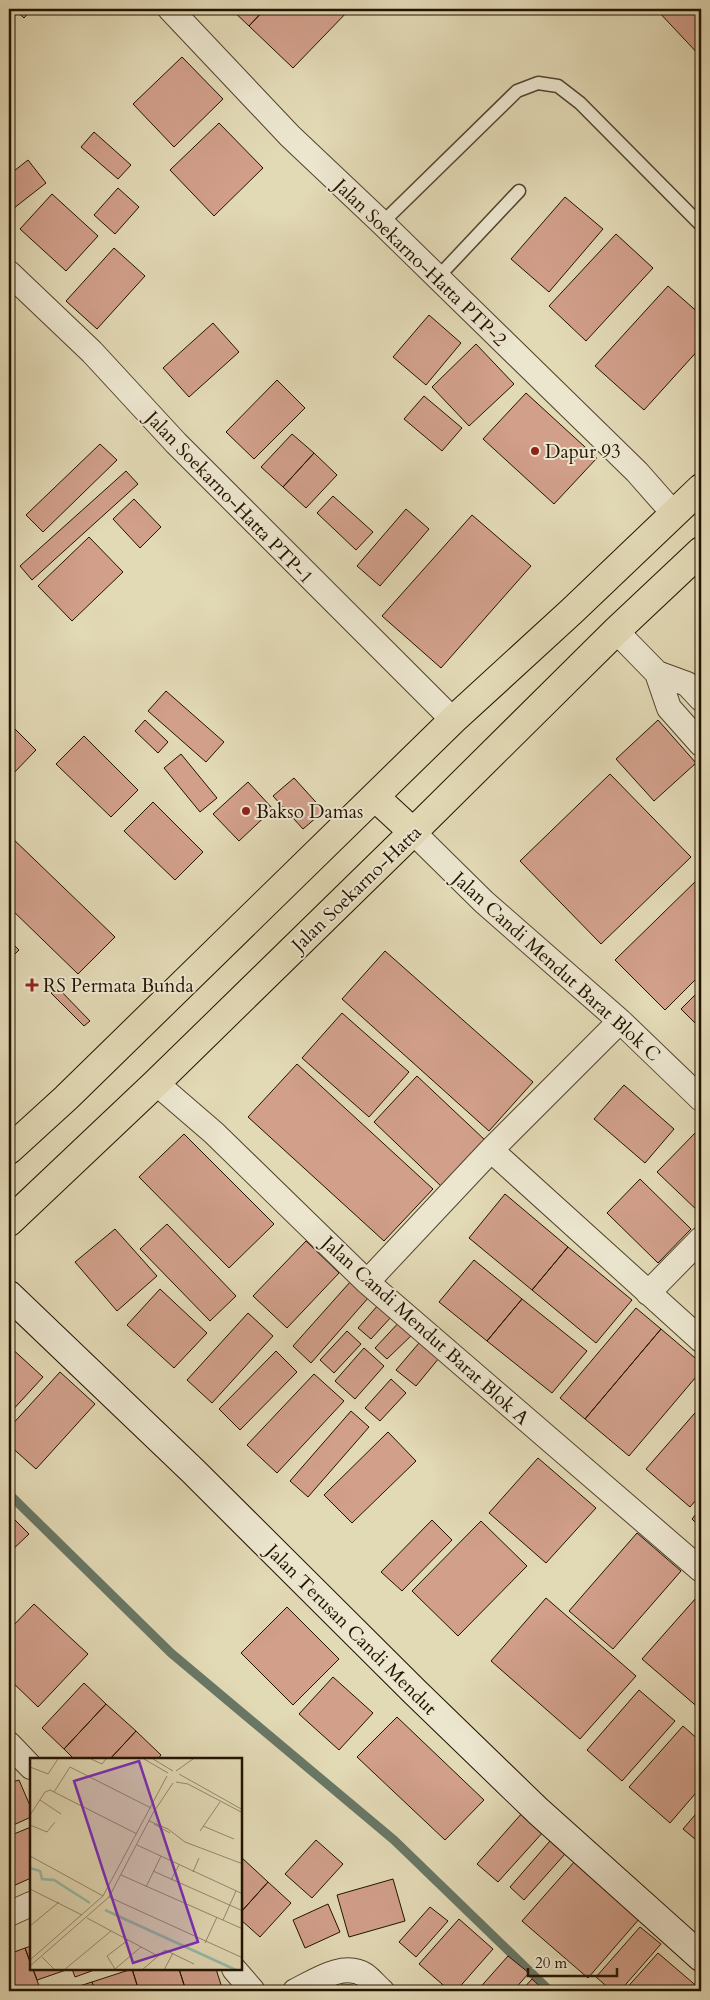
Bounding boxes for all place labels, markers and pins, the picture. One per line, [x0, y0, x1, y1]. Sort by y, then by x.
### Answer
place label: Dapur 93 [545, 439, 621, 465]
marker: Dapur 93 [529, 445, 541, 457]
place label: Bakso Damas [256, 799, 363, 825]
marker: Bakso Damas [240, 805, 252, 817]
place label: RS Permata Bunda [43, 973, 194, 999]
marker: RS Permata Bunda [25, 978, 39, 992]

